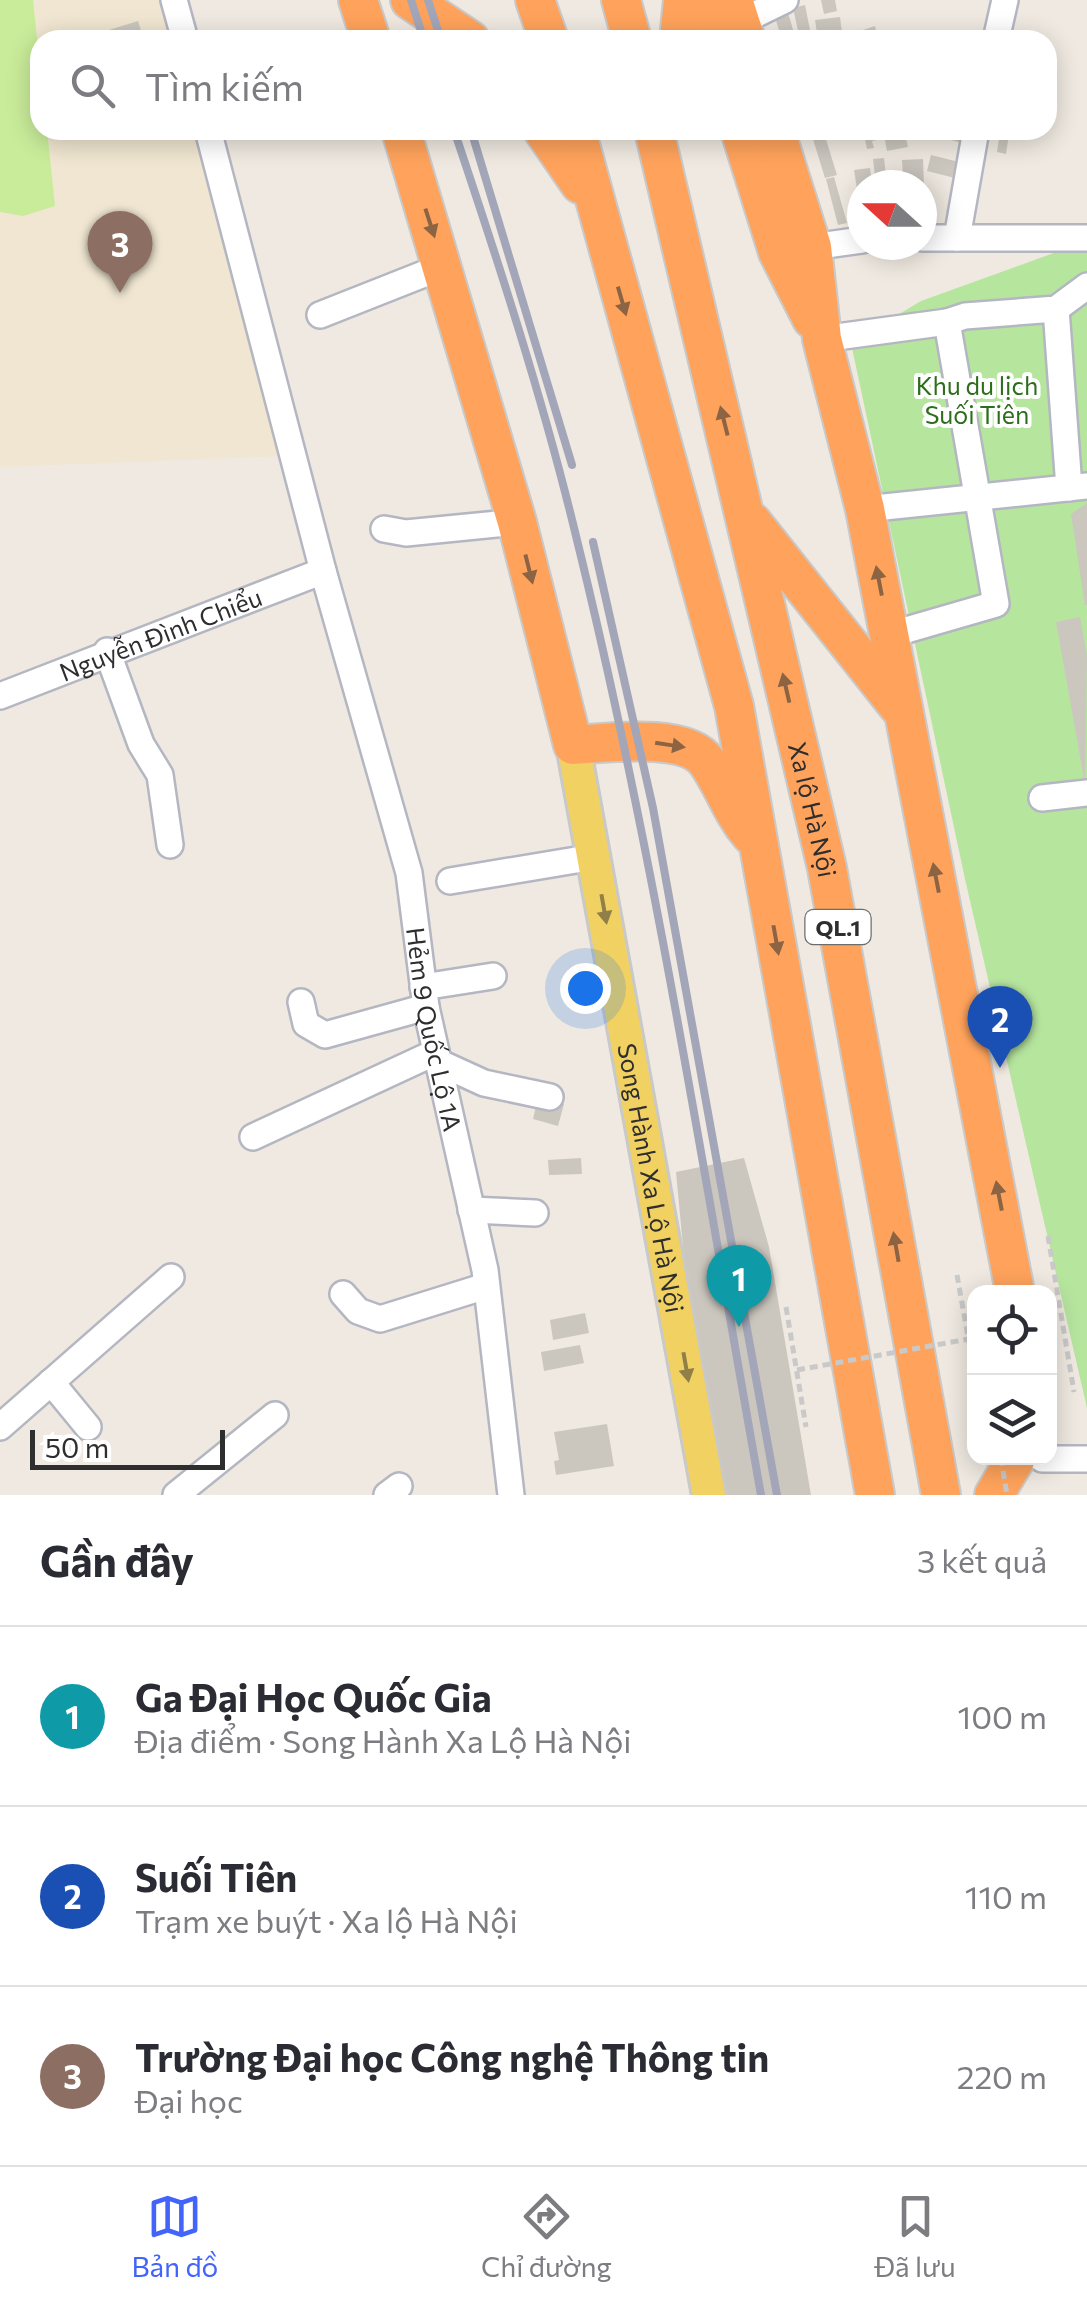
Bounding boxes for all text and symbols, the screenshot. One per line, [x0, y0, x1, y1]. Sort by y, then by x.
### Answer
search box [30, 30, 1057, 140]
icon: search [65, 58, 120, 113]
text: Tìm kiếm [145, 62, 304, 109]
north arrow [847, 170, 937, 260]
one-way arrow [424, 208, 439, 238]
pin: 3 [88, 210, 152, 293]
one-way arrow [615, 285, 631, 316]
park label: Khu du lịch Suối Tiên [916, 370, 1038, 429]
one-way arrow [716, 405, 731, 436]
one-way arrow [521, 554, 537, 585]
one-way arrow [870, 566, 886, 597]
street label: Nguyễn Đình Chiểu [55, 581, 266, 687]
one-way arrow [778, 672, 793, 703]
one-way arrow [655, 738, 687, 754]
street label: Xa lộ Hà Nội [783, 739, 843, 879]
one-way arrow [928, 861, 943, 893]
one-way arrow [596, 894, 612, 925]
road number: QL.1 [806, 910, 870, 944]
street label: Hẻm 9 Quốc Lộ 1A [401, 925, 468, 1134]
one-way arrow [769, 925, 784, 956]
your location [560, 963, 611, 1014]
pin: 2 [968, 986, 1032, 1068]
street label: Song Hành Xa Lộ Hà Nội [612, 1041, 691, 1315]
one-way arrow [991, 1180, 1006, 1212]
one-way arrow [888, 1231, 903, 1262]
pin: 1 [706, 1244, 772, 1327]
map controls [967, 1285, 1057, 1465]
button: locate [967, 1285, 1057, 1375]
one-way arrow [679, 1352, 694, 1383]
button: layers [967, 1375, 1057, 1465]
scale bar [30, 1425, 225, 1470]
text: 50 m [45, 1430, 109, 1464]
text: Gần đây [40, 1534, 194, 1586]
text: 3 kết quả [917, 1540, 1047, 1580]
text: Ga Đại Học Quốc Gia [135, 1673, 492, 1720]
text: 1 [65, 1696, 80, 1736]
text: 100 m [958, 1696, 1047, 1736]
text: Địa điểm · Song Hành Xa Lộ Hà Nội [135, 1720, 632, 1760]
text: Suối Tiên [135, 1853, 297, 1900]
text: 2 [63, 1876, 82, 1916]
text: 110 m [965, 1876, 1047, 1916]
text: Trạm xe buýt · Xa lộ Hà Nội [135, 1900, 518, 1940]
text: Trường Đại học Công nghệ Thông tin [135, 2033, 769, 2080]
text: 3 [63, 2056, 82, 2096]
text: 220 m [957, 2056, 1047, 2096]
text: Đại học [135, 2080, 243, 2120]
tab: Bản đồ [131, 2189, 218, 2283]
tab: Chỉ đường [481, 2189, 612, 2283]
tab: Đã lưu [874, 2189, 956, 2283]

